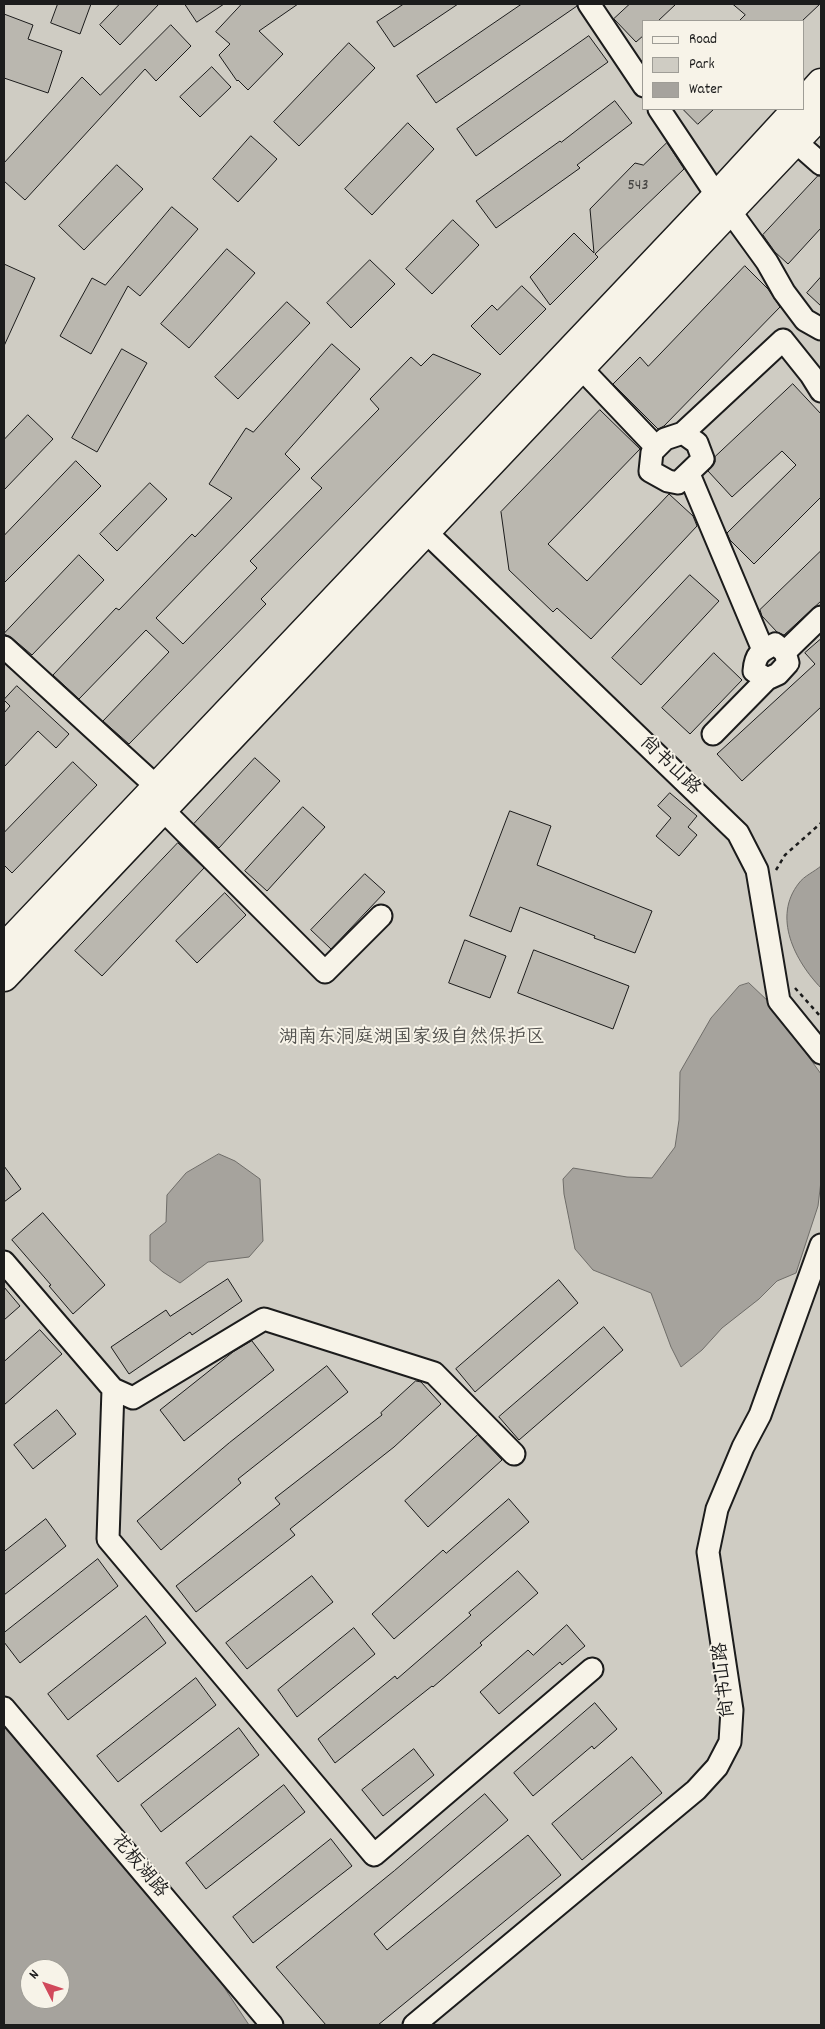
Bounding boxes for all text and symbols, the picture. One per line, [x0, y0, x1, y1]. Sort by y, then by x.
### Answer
legend [642, 20, 805, 110]
text: Road [689, 29, 717, 51]
text: Park [689, 54, 715, 76]
text: Water [689, 79, 722, 101]
house number: 543 [627, 177, 649, 197]
street label: 尚书山路 [634, 732, 704, 802]
park label: 湖南东洞庭湖国家级自然保护区 [279, 1028, 545, 1050]
street label: 尚书山路 [711, 1641, 741, 1719]
street label: 花板湖路 [105, 1831, 171, 1903]
north arrow [20, 1959, 70, 2009]
text: N [25, 1966, 44, 1984]

